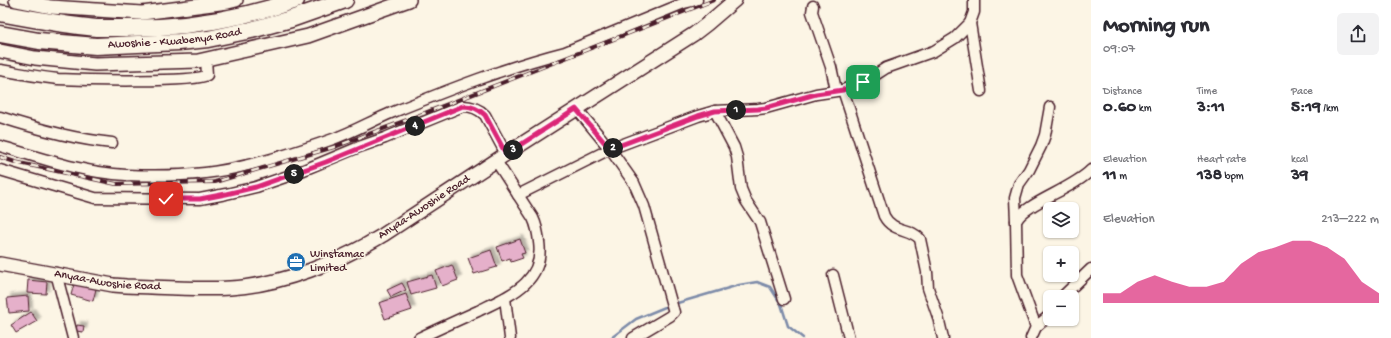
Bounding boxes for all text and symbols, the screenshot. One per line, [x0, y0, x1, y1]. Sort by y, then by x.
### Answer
button: share [1337, 13, 1379, 55]
text: Morning run [1103, 14, 1209, 40]
street label: Awoshie - Kwabenya Road [108, 25, 244, 52]
text: 09:07 [1103, 42, 1135, 57]
pin [846, 65, 880, 99]
icon: arrive [852, 71, 874, 93]
text: Distance [1103, 86, 1142, 98]
text: Time [1197, 86, 1217, 98]
text: Pace [1291, 86, 1313, 98]
text: 0.60 [1103, 98, 1136, 118]
text: 3:11 [1197, 98, 1225, 118]
text: 5:19 [1291, 98, 1321, 118]
pin: 1 [726, 100, 746, 120]
text: km [1136, 103, 1152, 115]
text: /km [1321, 103, 1339, 115]
text: 1 [734, 104, 738, 116]
pin: 4 [405, 116, 425, 136]
text: 4 [412, 120, 418, 132]
pin: 2 [603, 138, 623, 158]
pin: 3 [503, 140, 523, 160]
text: 2 [610, 142, 616, 154]
text: 3 [510, 144, 516, 156]
text: Elevation [1103, 154, 1147, 166]
text: Heart rate [1197, 154, 1246, 166]
text: kcal [1291, 154, 1308, 166]
pin: 5 [284, 164, 304, 184]
text: 11 [1103, 166, 1117, 186]
text: 138 [1197, 166, 1222, 186]
text: 39 [1291, 166, 1308, 186]
text: 5 [291, 168, 297, 180]
text: m [1117, 171, 1127, 183]
text: bpm [1222, 171, 1244, 183]
street label: Anyaa-Awoshie Road [376, 172, 474, 243]
pin [149, 182, 183, 216]
icon: check [155, 188, 177, 210]
map controls [1043, 202, 1079, 326]
button: layers [1043, 202, 1079, 238]
text: Elevation [1103, 212, 1155, 227]
text: 213–222 m [1321, 212, 1379, 227]
button: + [1043, 246, 1079, 282]
place label: Winstamac Limited [310, 248, 365, 276]
office icon: Winstamac Limited [285, 251, 307, 273]
street label: Anyaa-Awoshie Road [53, 267, 162, 294]
button: − [1043, 290, 1079, 326]

